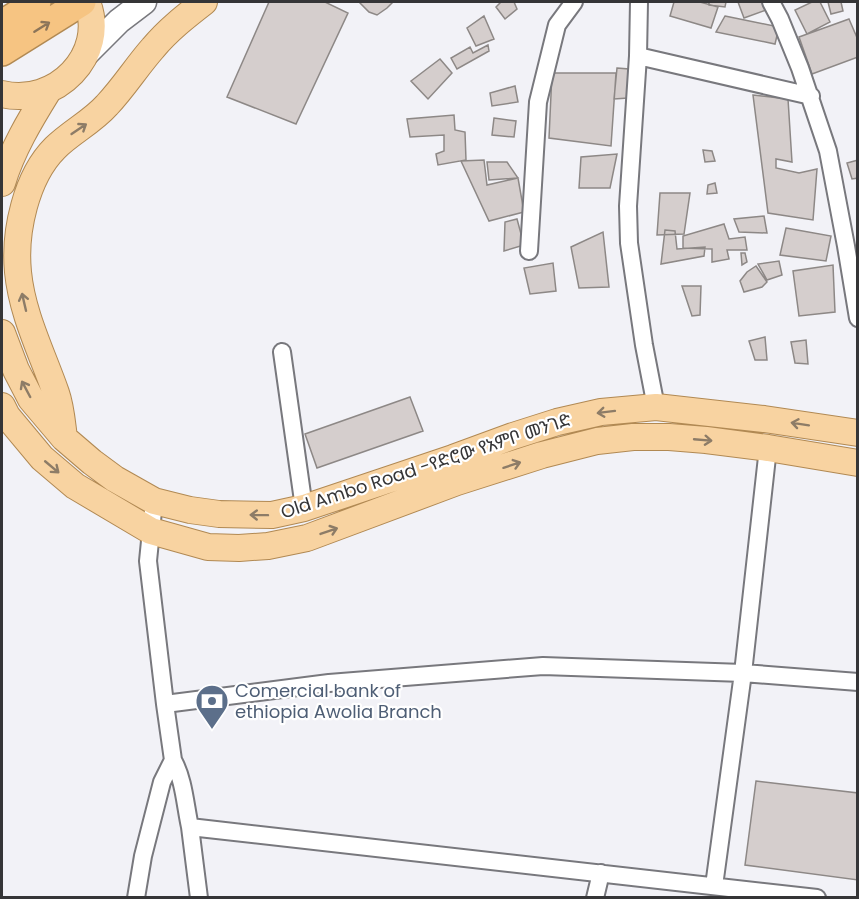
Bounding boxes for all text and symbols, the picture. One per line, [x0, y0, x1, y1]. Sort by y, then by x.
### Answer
one-way arrow [33, 20, 50, 32]
one-way arrow [70, 122, 87, 134]
one-way arrow [17, 293, 29, 312]
one-way arrow [20, 381, 32, 398]
one-way arrow [597, 406, 616, 417]
street label: Old Ambo Road -የድሮው የአምቦ መንገድ [277, 407, 575, 524]
one-way arrow [790, 418, 810, 429]
one-way arrow [693, 435, 713, 446]
one-way arrow [502, 458, 521, 469]
one-way arrow [44, 460, 59, 474]
one-way arrow [250, 509, 270, 520]
one-way arrow [319, 524, 338, 535]
place label: Comercial bank of ethiopia Awolia Branch [235, 678, 442, 724]
bank icon: Comercial bank of ethiopia Awolia Branch [194, 683, 230, 730]

